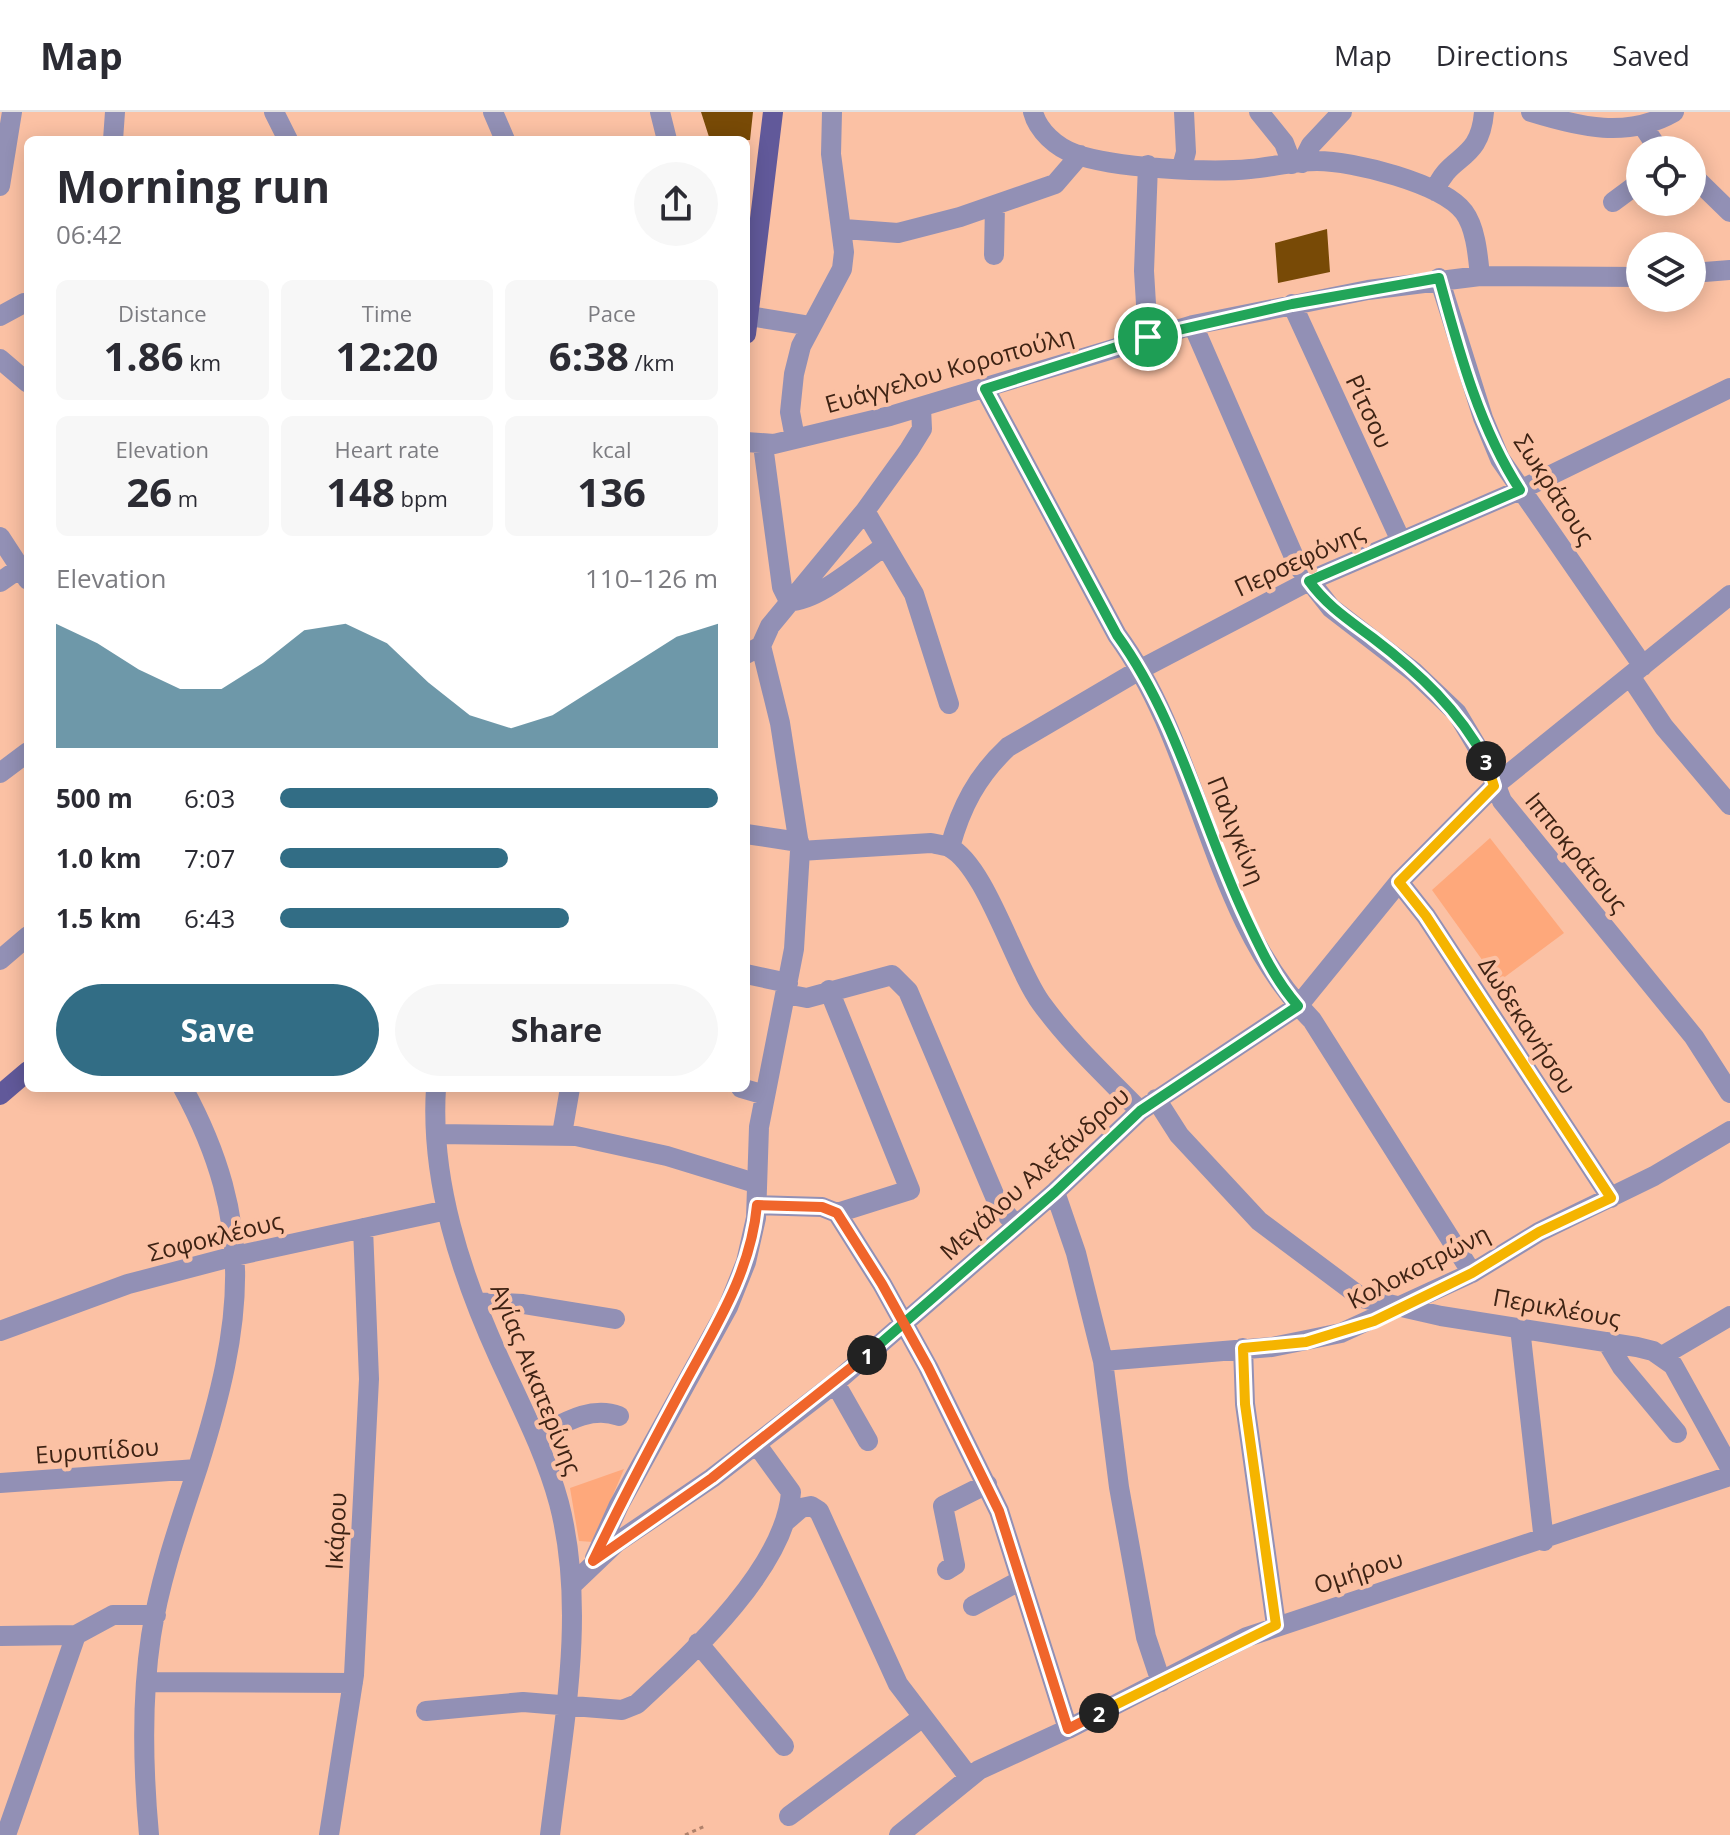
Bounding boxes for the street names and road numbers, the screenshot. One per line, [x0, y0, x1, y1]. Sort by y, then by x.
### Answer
street label: Ευάγγελου Κοροπούλη [821, 318, 1077, 420]
street label: Ρίτσου [1339, 369, 1401, 453]
street label: Σωκράτους [1507, 427, 1603, 551]
street label: Περσεφόνης [1228, 514, 1370, 604]
street label: Παλιγκίνη [1200, 771, 1274, 889]
street label: Ιπποκράτους [1518, 785, 1636, 919]
street label: Δωδεκανήσου [1471, 950, 1585, 1100]
street label: Μεγάλου Αλεξάνδρου [932, 1079, 1136, 1267]
street label: Σοφοκλέους [144, 1203, 286, 1269]
street label: Κολοκοτρώνη [1341, 1216, 1495, 1316]
street label: Αγίας Αικατερίνης [484, 1279, 590, 1479]
street label: Περικλέους [1491, 1280, 1623, 1334]
street label: Ευρυπίδου [34, 1429, 160, 1471]
street label: Ικάρου [316, 1491, 354, 1571]
street label: Ομήρου [1309, 1541, 1407, 1601]

